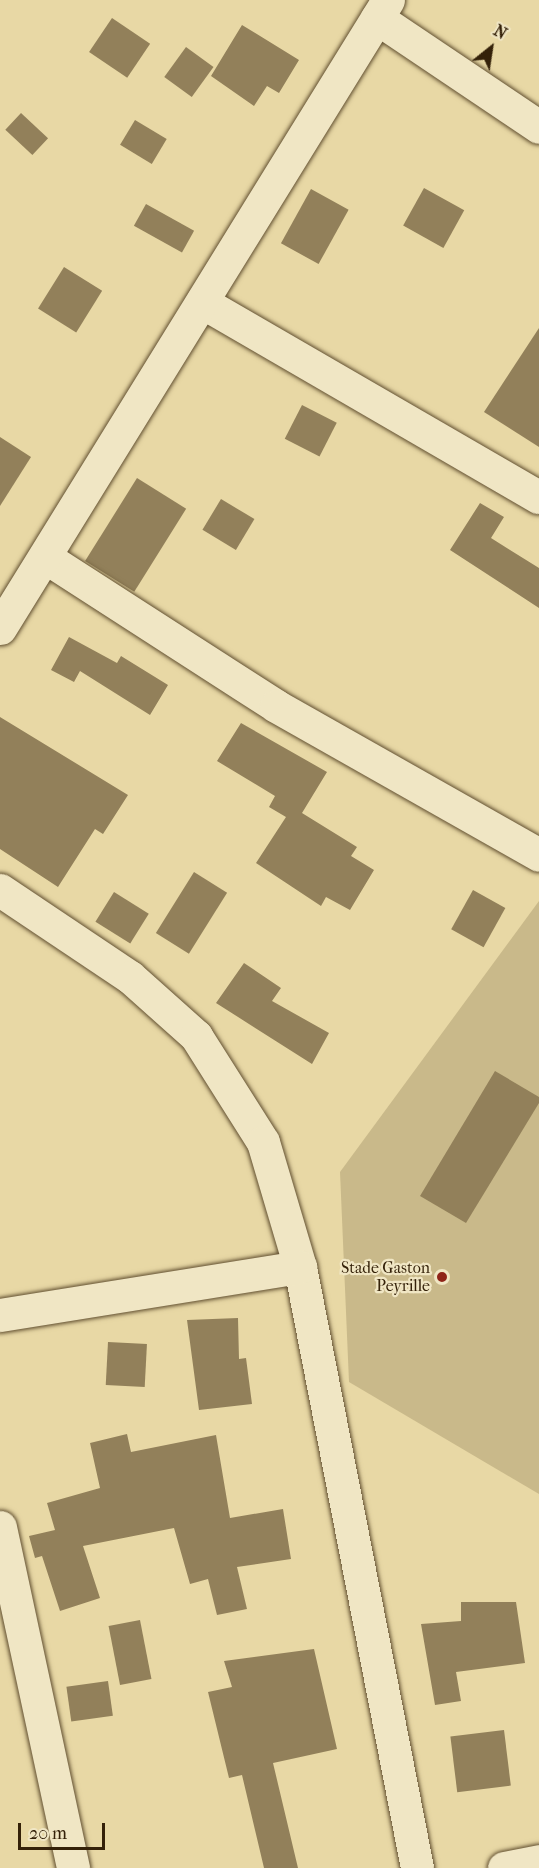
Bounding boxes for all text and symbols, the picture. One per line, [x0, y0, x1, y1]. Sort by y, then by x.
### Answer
north arrow [461, 18, 521, 78]
text: N [490, 21, 510, 43]
place label: Stade Gaston Peyrille [341, 1258, 430, 1296]
marker: Stade Gaston Peyrille [435, 1270, 449, 1284]
scale bar [21, 1811, 108, 1849]
text: 20 m [29, 1823, 67, 1844]

